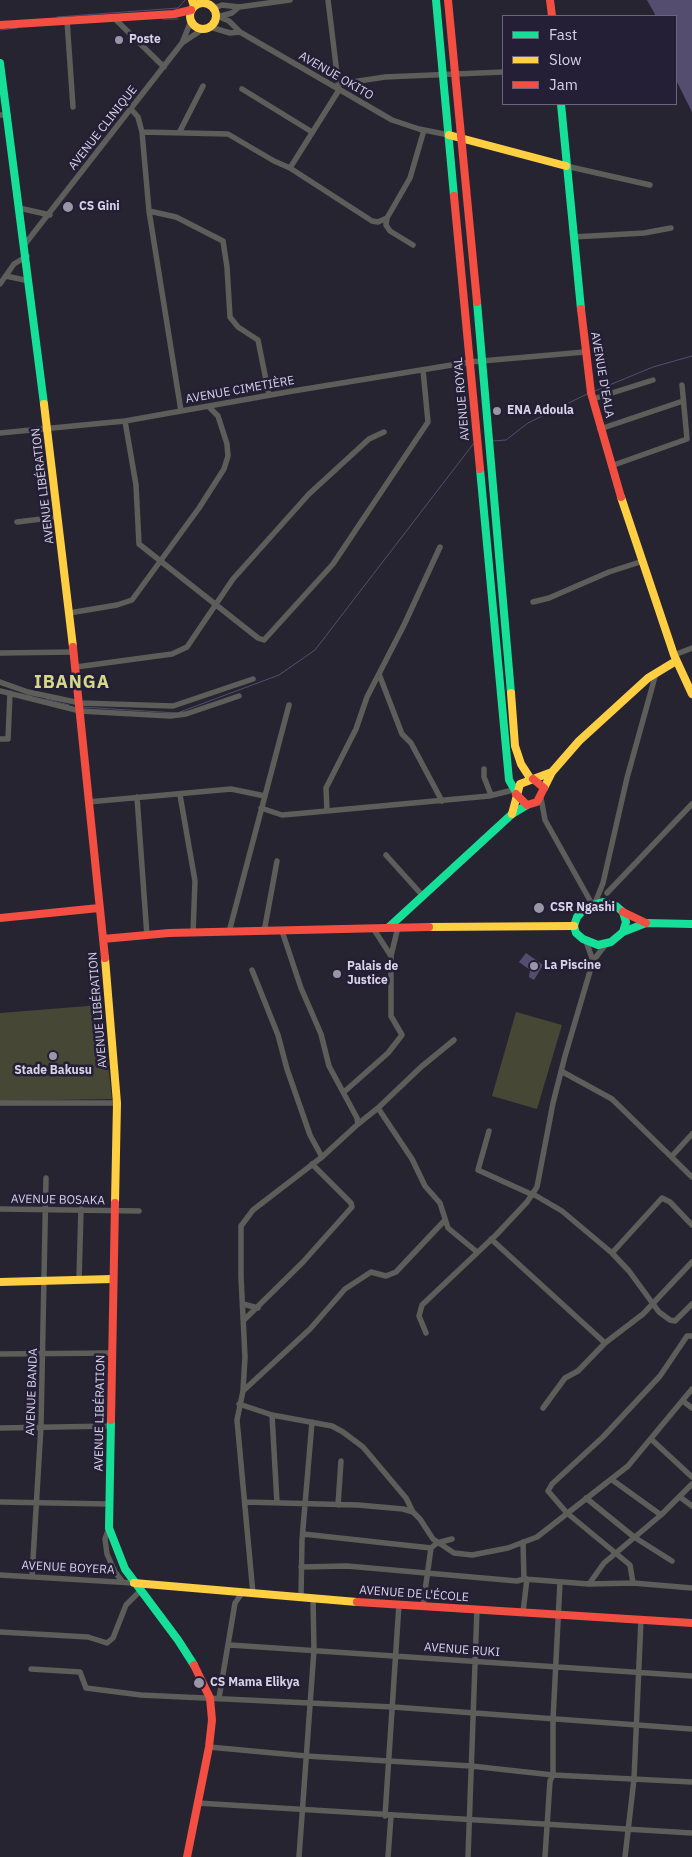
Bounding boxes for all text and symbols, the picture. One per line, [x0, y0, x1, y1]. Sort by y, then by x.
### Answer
legend [502, 15, 677, 105]
text: Fast [549, 25, 577, 44]
place label: Poste [129, 33, 161, 47]
marker: Poste [113, 34, 125, 46]
street label: AVENUE OKITO [296, 49, 376, 103]
text: Slow [549, 50, 582, 69]
text: Jam [549, 75, 578, 94]
street label: AVENUE CLINIQUE [66, 83, 140, 173]
marker: CS Gini [61, 200, 75, 214]
place label: CS Gini [79, 200, 120, 214]
street label: AVENUE D'EALA [587, 331, 617, 419]
street label: AVENUE ROYAL [451, 357, 473, 441]
street label: AVENUE CIMETIÈRE [184, 373, 296, 407]
place label: ENA Adoula [507, 404, 574, 418]
marker: ENA Adoula [491, 405, 503, 417]
street label: AVENUE LIBÉRATION [29, 427, 57, 545]
district label: IBANGA [33, 672, 111, 694]
marker: CSR Ngashi [532, 901, 546, 915]
place label: CSR Ngashi [550, 901, 615, 915]
street label: AVENUE LIBÉRATION [86, 951, 110, 1069]
place label: La Piscine [544, 959, 601, 973]
place label: Palais de Justice [347, 960, 398, 988]
marker: La Piscine [528, 960, 540, 972]
marker: Palais de Justice [331, 968, 343, 980]
marker: Stade Bakusu [47, 1050, 59, 1062]
place label: Stade Bakusu [14, 1064, 92, 1078]
street label: AVENUE BOSAKA [11, 1192, 105, 1208]
street label: AVENUE BANDA [23, 1348, 41, 1436]
street label: AVENUE LIBÉRATION [92, 1355, 108, 1471]
street label: AVENUE BOYERA [21, 1558, 115, 1578]
street label: AVENUE DE L'ÉCOLE [359, 1583, 469, 1605]
street label: AVENUE RUKI [424, 1640, 500, 1660]
marker: CS Mama Elikya [192, 1676, 206, 1690]
place label: CS Mama Elikya [210, 1676, 299, 1690]

